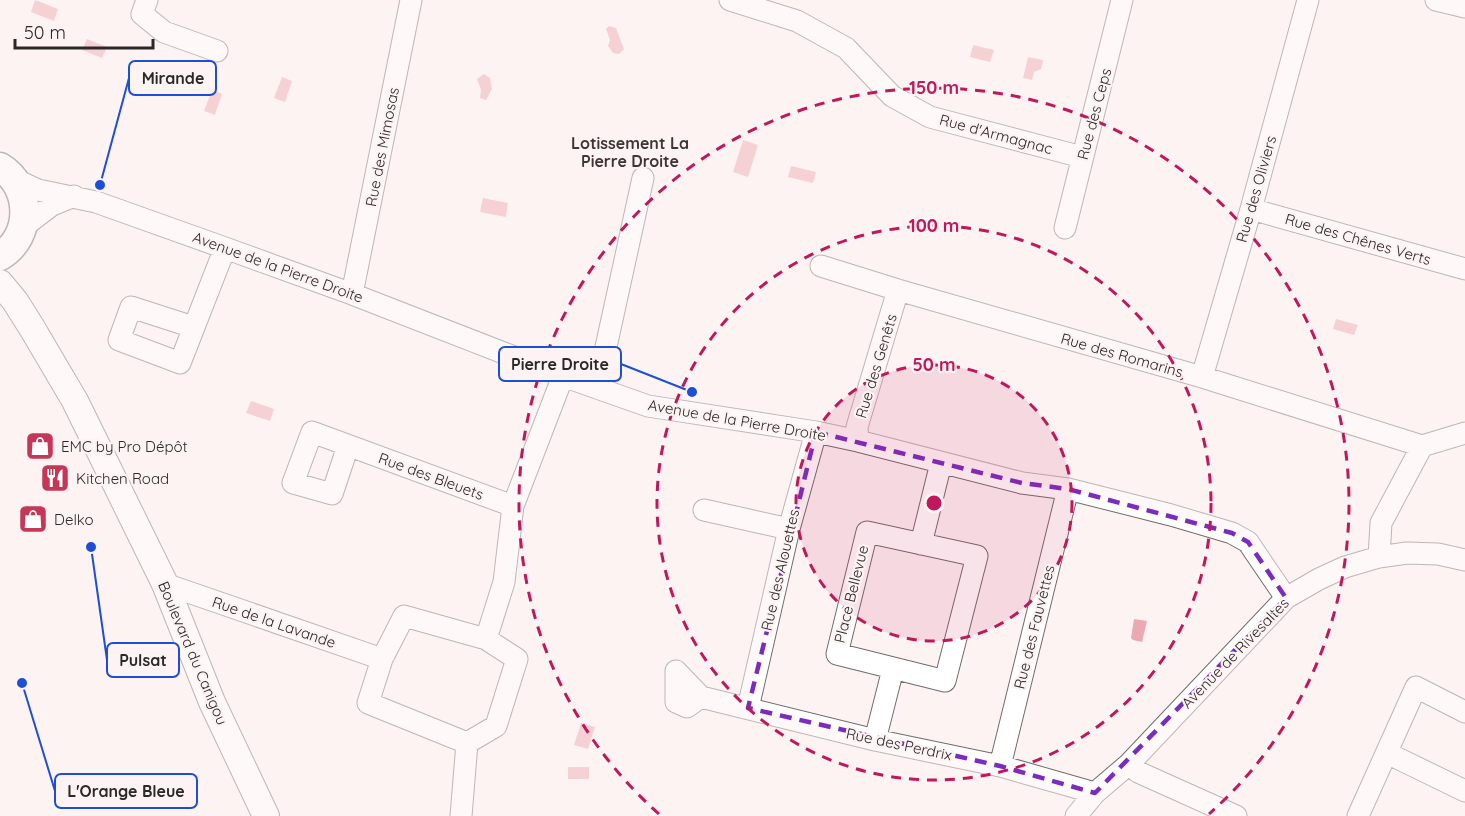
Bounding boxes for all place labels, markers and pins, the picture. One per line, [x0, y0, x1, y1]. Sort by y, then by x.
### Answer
callout: Mirande [129, 61, 216, 95]
callout: Pierre Droite [499, 347, 621, 381]
shop icon: EMC by Pro Dépôt [24, 430, 56, 462]
place label: EMC by Pro Dépôt [61, 437, 188, 456]
restaurant icon: Kitchen Road [39, 462, 71, 494]
place label: Kitchen Road [76, 469, 169, 488]
centre of rings [924, 493, 944, 513]
shop icon: Delko [17, 503, 49, 535]
place label: Delko [54, 510, 94, 529]
callout: Pulsat [107, 643, 179, 677]
callout: L'Orange Bleue [55, 774, 197, 808]

